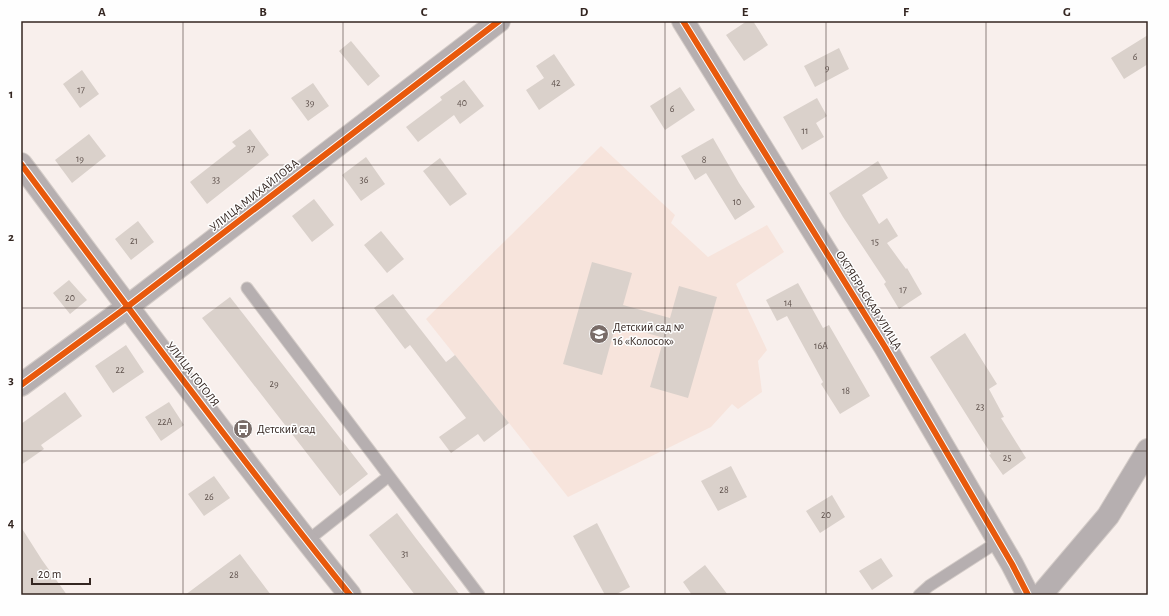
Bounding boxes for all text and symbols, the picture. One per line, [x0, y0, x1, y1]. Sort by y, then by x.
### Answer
text: A [98, 6, 106, 19]
text: B [259, 6, 267, 19]
text: C [421, 6, 428, 19]
text: D [580, 6, 589, 19]
text: E [742, 6, 749, 19]
text: F [903, 6, 910, 19]
text: G [1063, 6, 1071, 19]
house number: 6 [1133, 52, 1138, 62]
house number: 9 [825, 63, 830, 73]
house number: 42 [551, 78, 561, 88]
house number: 17 [77, 85, 85, 95]
text: 1 [9, 88, 13, 101]
house number: 39 [306, 98, 315, 108]
house number: 40 [457, 98, 467, 108]
house number: 6 [670, 104, 675, 114]
house number: 11 [802, 126, 808, 136]
house number: 37 [247, 144, 255, 154]
house number: 19 [76, 154, 84, 164]
house number: 8 [702, 155, 707, 165]
street label: УЛИЦА МИХАЙЛОВА [207, 156, 301, 233]
house number: 33 [212, 175, 220, 185]
house number: 36 [360, 175, 369, 185]
house number: 10 [733, 197, 741, 207]
text: 2 [8, 231, 14, 244]
house number: 21 [130, 236, 138, 246]
house number: 15 [871, 237, 879, 247]
street label: ОКТЯБРЬСКАЯ УЛИЦА [834, 249, 904, 351]
house number: 17 [899, 285, 907, 295]
house number: 20 [65, 293, 75, 303]
house number: 14 [784, 298, 792, 308]
place label: Детский сад № 16 «Колосок» [613, 321, 685, 347]
school or university icon: Детский сад № 16 «Колосок» [588, 323, 610, 345]
street label: УЛИЦА ГОГОЛЯ [164, 339, 222, 409]
house number: 16А [814, 341, 828, 351]
house number: 22 [115, 365, 125, 375]
text: 3 [8, 374, 14, 387]
house number: 29 [269, 379, 279, 389]
house number: 18 [842, 386, 850, 396]
house number: 23 [976, 402, 984, 412]
house number: 22А [158, 417, 173, 427]
bus stop icon: Детский сад [232, 418, 254, 440]
place label: Детский сад [257, 423, 316, 435]
house number: 25 [1003, 453, 1011, 463]
house number: 28 [719, 485, 729, 495]
house number: 26 [204, 492, 214, 502]
house number: 20 [821, 510, 831, 520]
text: 4 [8, 517, 15, 530]
house number: 31 [401, 549, 409, 559]
scale bar [32, 560, 90, 586]
text: 20 m [38, 568, 61, 580]
house number: 28 [229, 570, 239, 580]

